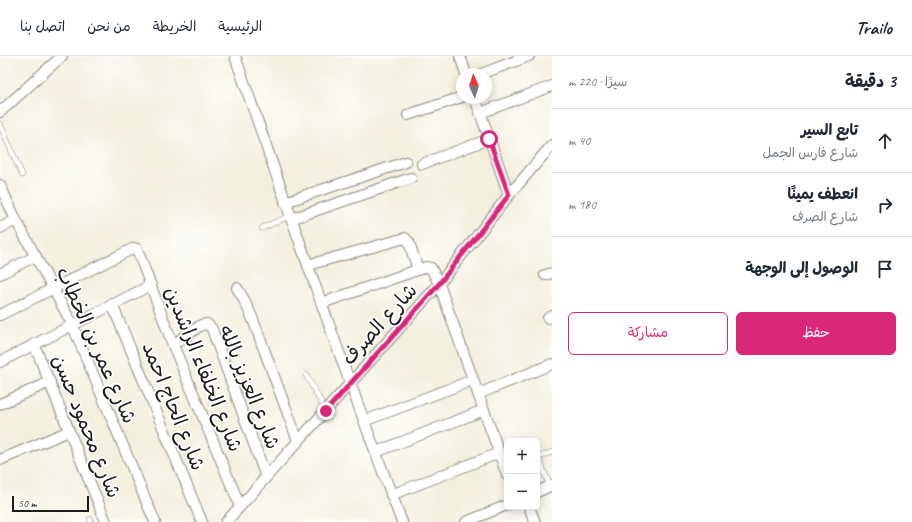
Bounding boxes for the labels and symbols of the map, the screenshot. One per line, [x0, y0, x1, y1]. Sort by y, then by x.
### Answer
north arrow [456, 68, 492, 104]
route start [480, 130, 498, 148]
street label: شارع عمر بن الخطاب [50, 263, 142, 428]
street label: شارع الصرف [336, 278, 423, 371]
street label: شارع الخلفاء الراشدين [158, 283, 248, 456]
street label: شارع العزيز بالله [212, 321, 286, 453]
street label: شارع الحاج احمد [136, 338, 211, 474]
street label: شارع محمود حسن [45, 351, 127, 502]
route end [317, 402, 335, 420]
scale bar [12, 494, 89, 513]

